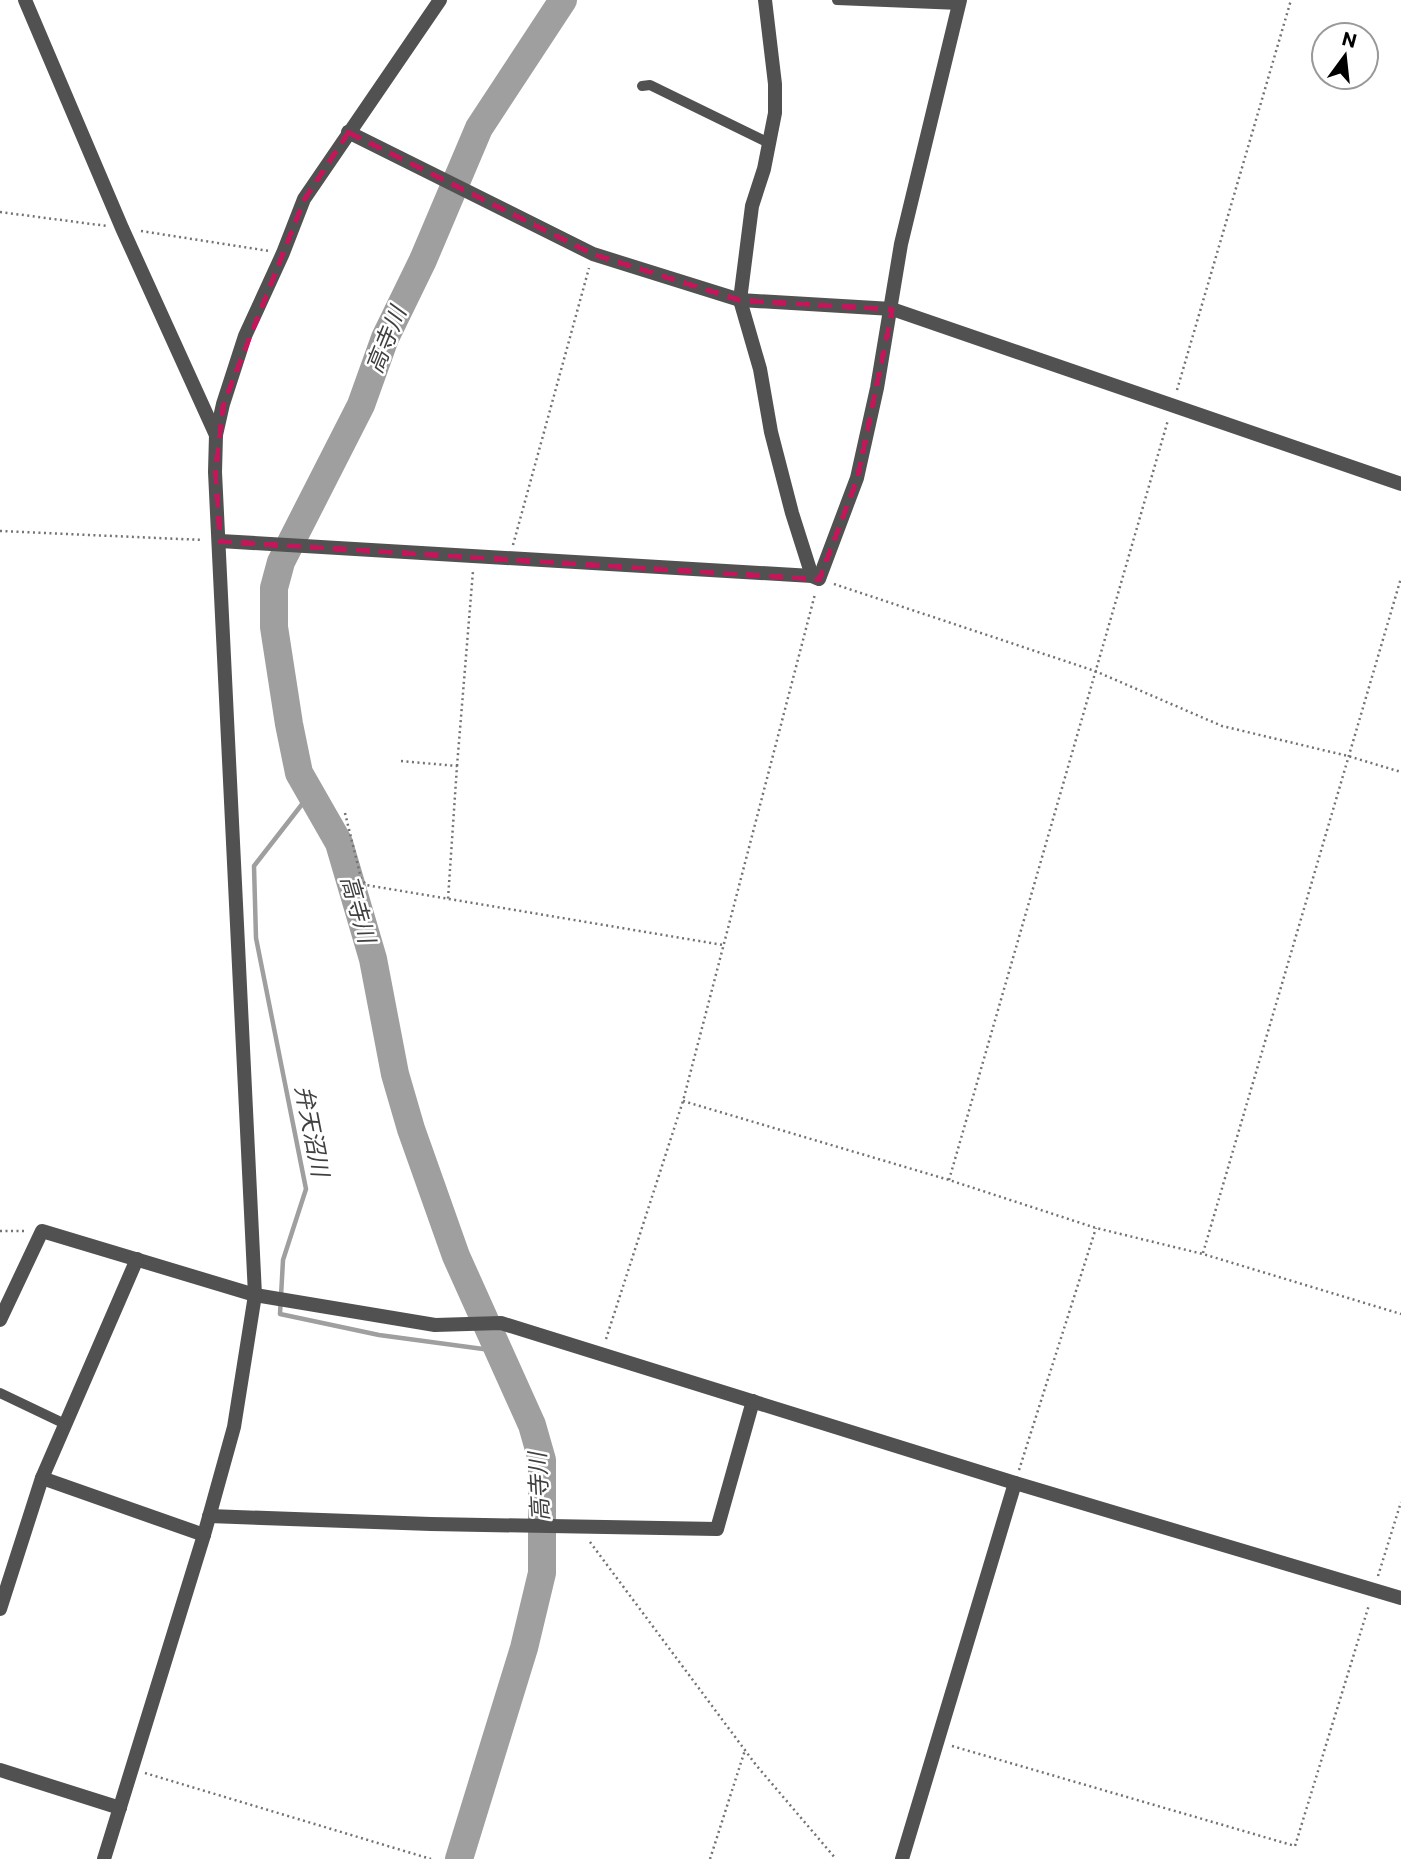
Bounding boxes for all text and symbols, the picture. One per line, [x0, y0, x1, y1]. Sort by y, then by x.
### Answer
north arrow [1310, 21, 1380, 91]
text: N [1340, 26, 1359, 52]
water label: 高寺川 [359, 300, 412, 377]
water label: 高寺川 [336, 872, 383, 949]
water label: 弁天沼川 [290, 1083, 336, 1182]
water label: 高寺川 [522, 1449, 554, 1522]

